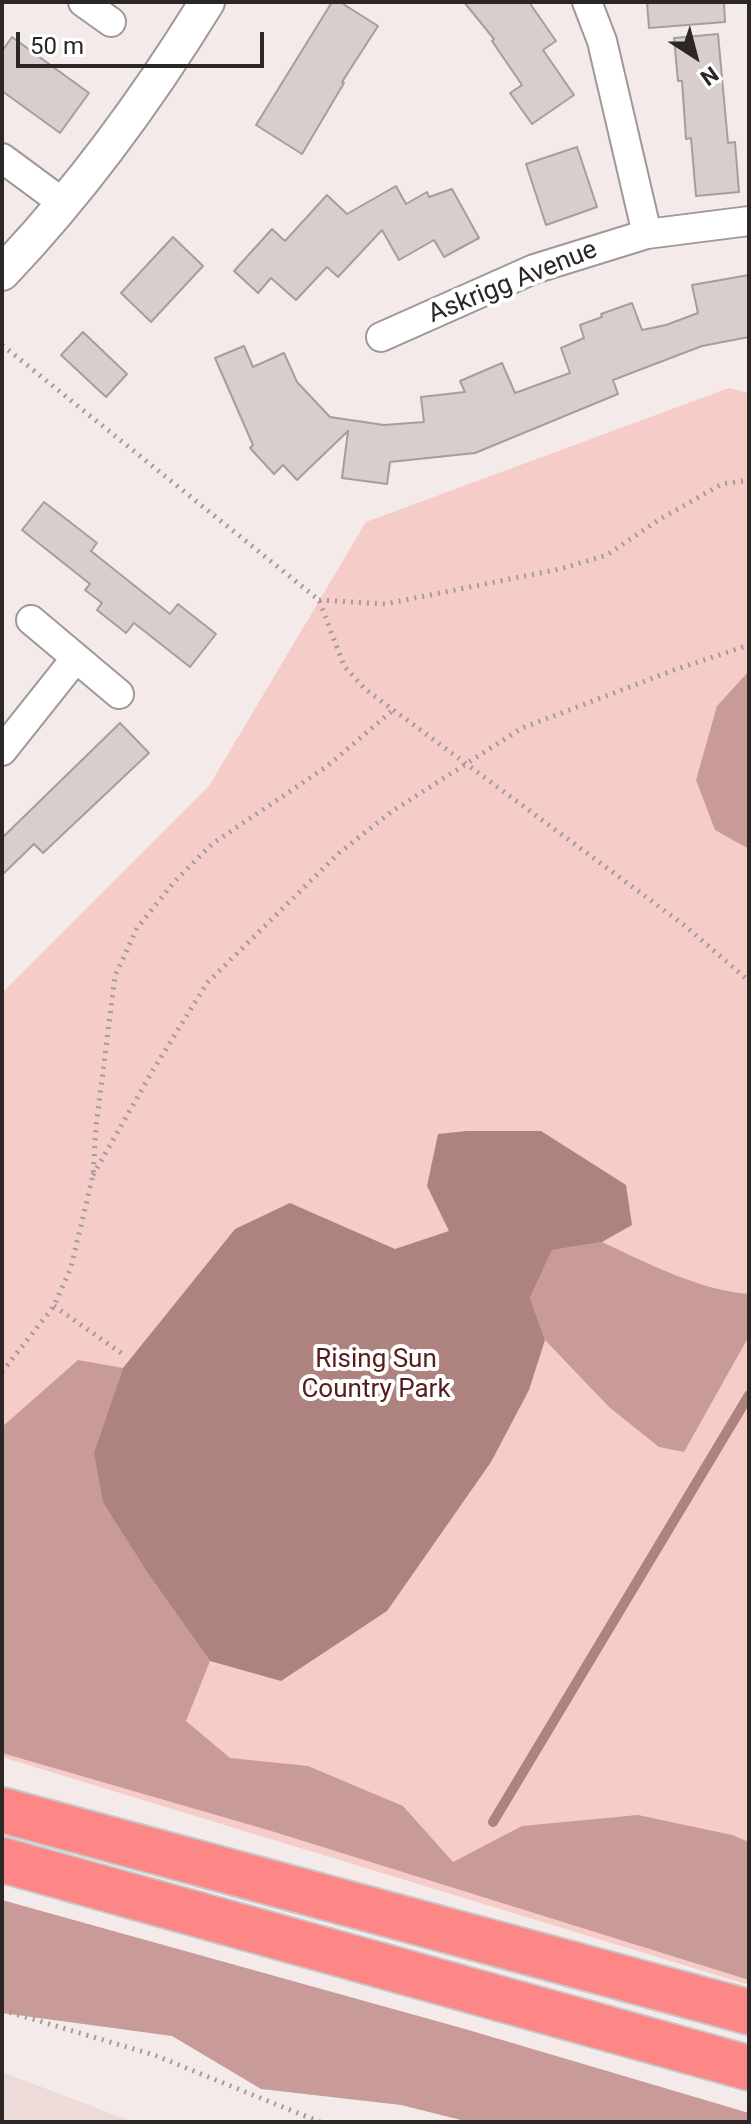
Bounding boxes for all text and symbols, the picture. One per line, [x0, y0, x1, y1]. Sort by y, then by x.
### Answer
scale bar [20, 16, 268, 66]
north arrow [655, 16, 735, 96]
text: 50 m [30, 32, 84, 60]
text: N [696, 61, 723, 90]
street label: Askrigg Avenue [424, 235, 602, 331]
park label: Rising Sun Country Park [301, 1344, 451, 1406]

